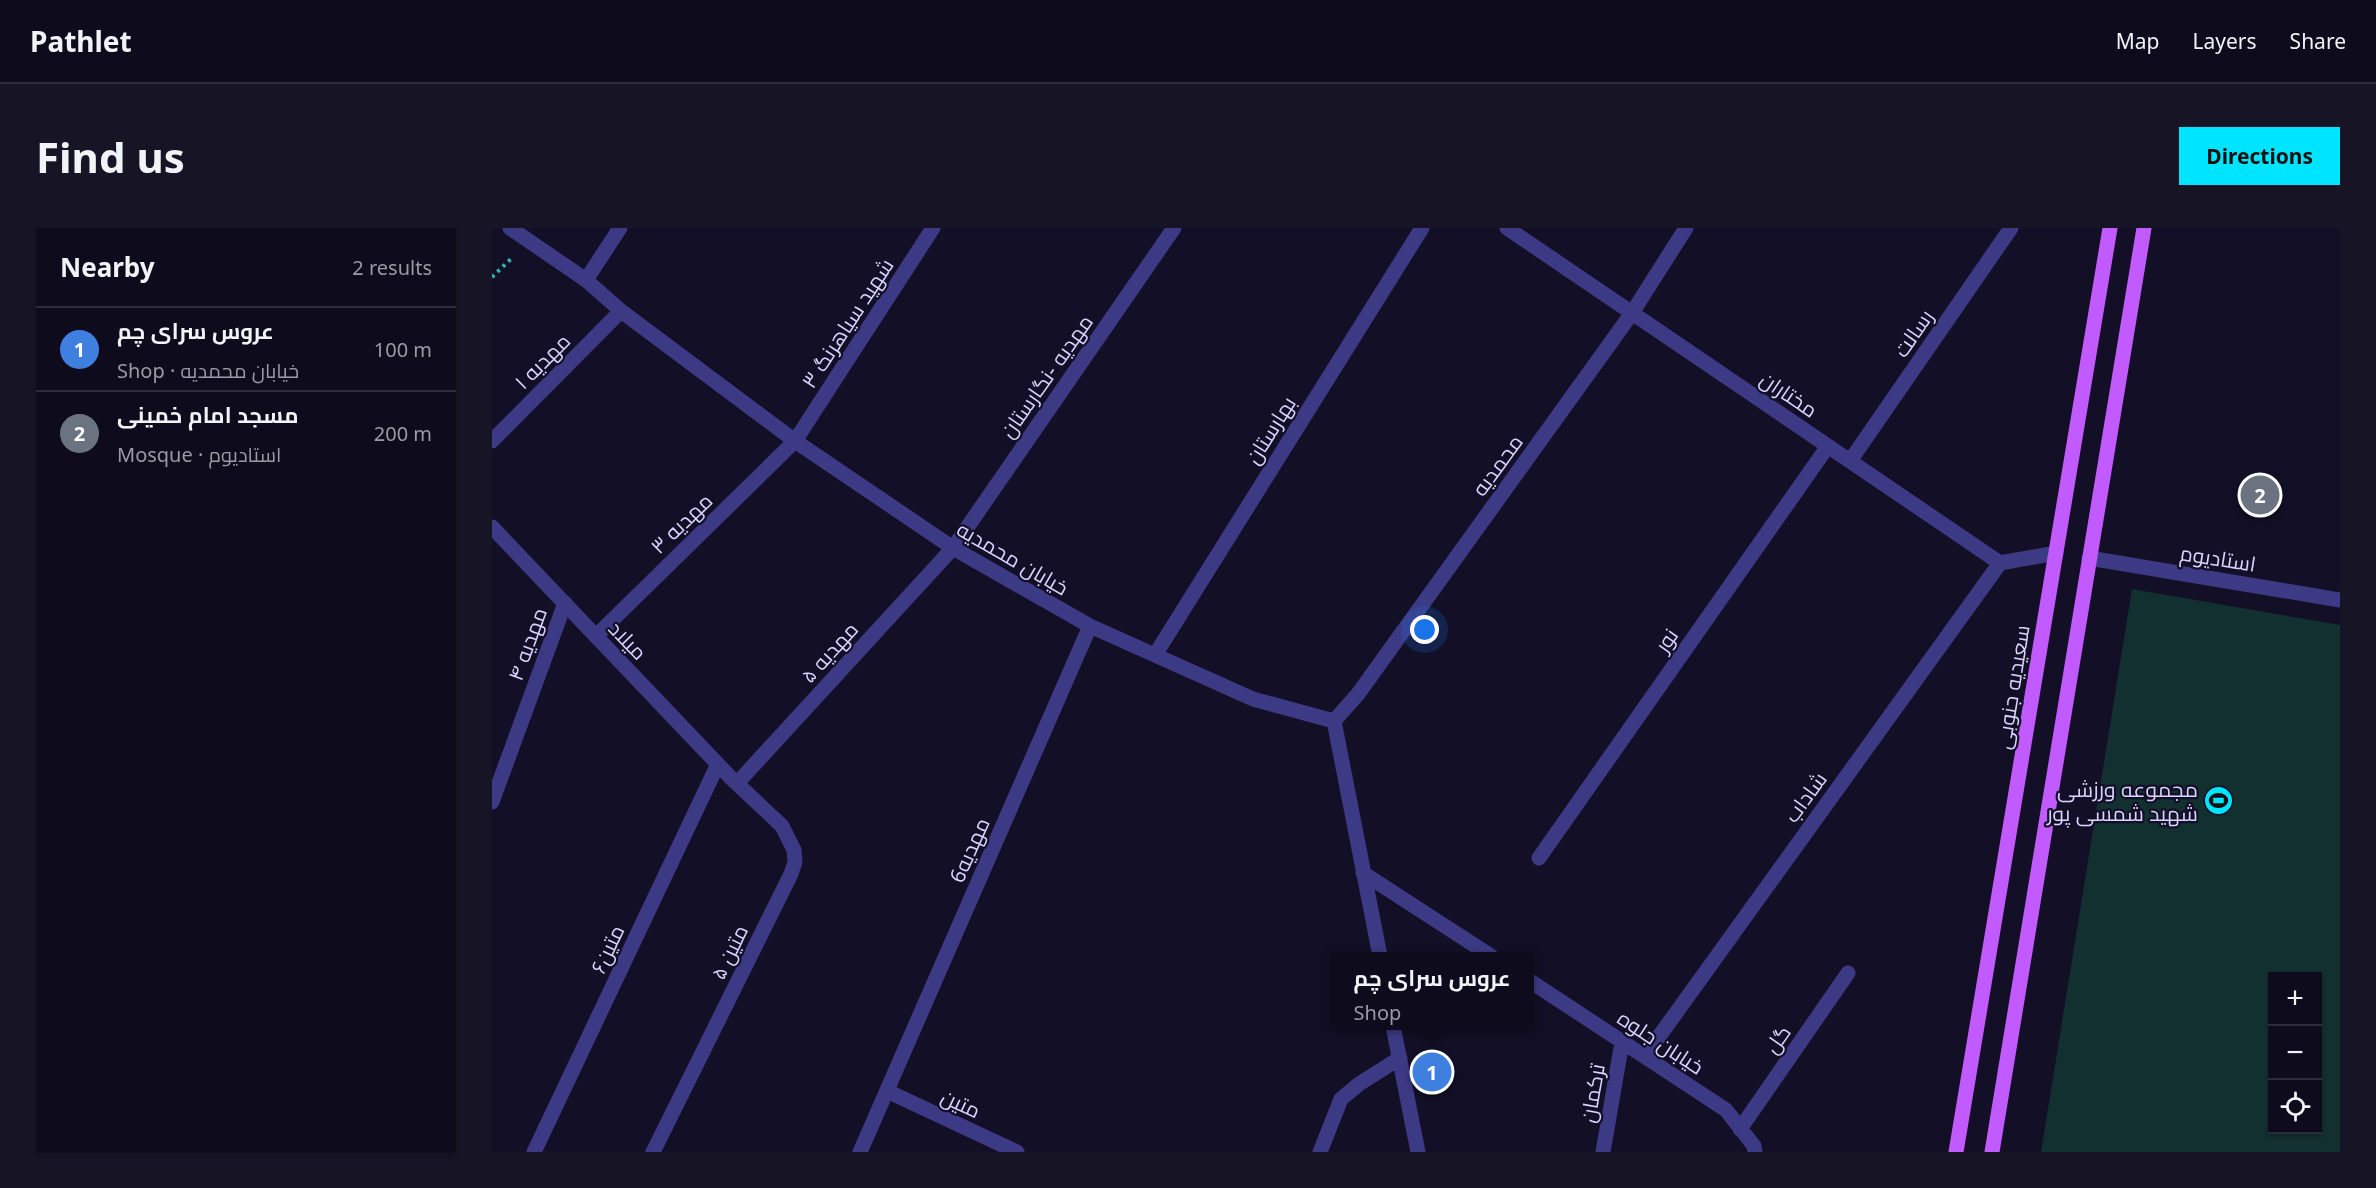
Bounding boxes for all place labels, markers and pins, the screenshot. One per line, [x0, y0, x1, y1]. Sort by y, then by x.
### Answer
pin: 2 [2240, 472, 2280, 518]
place label: مجموعه ورزشی شهید شمسی پور [2046, 775, 2198, 828]
sports icon: مجموعه ورزشی شهید شمسی پور [2203, 785, 2235, 817]
pin: 1 [1412, 1050, 1452, 1094]

